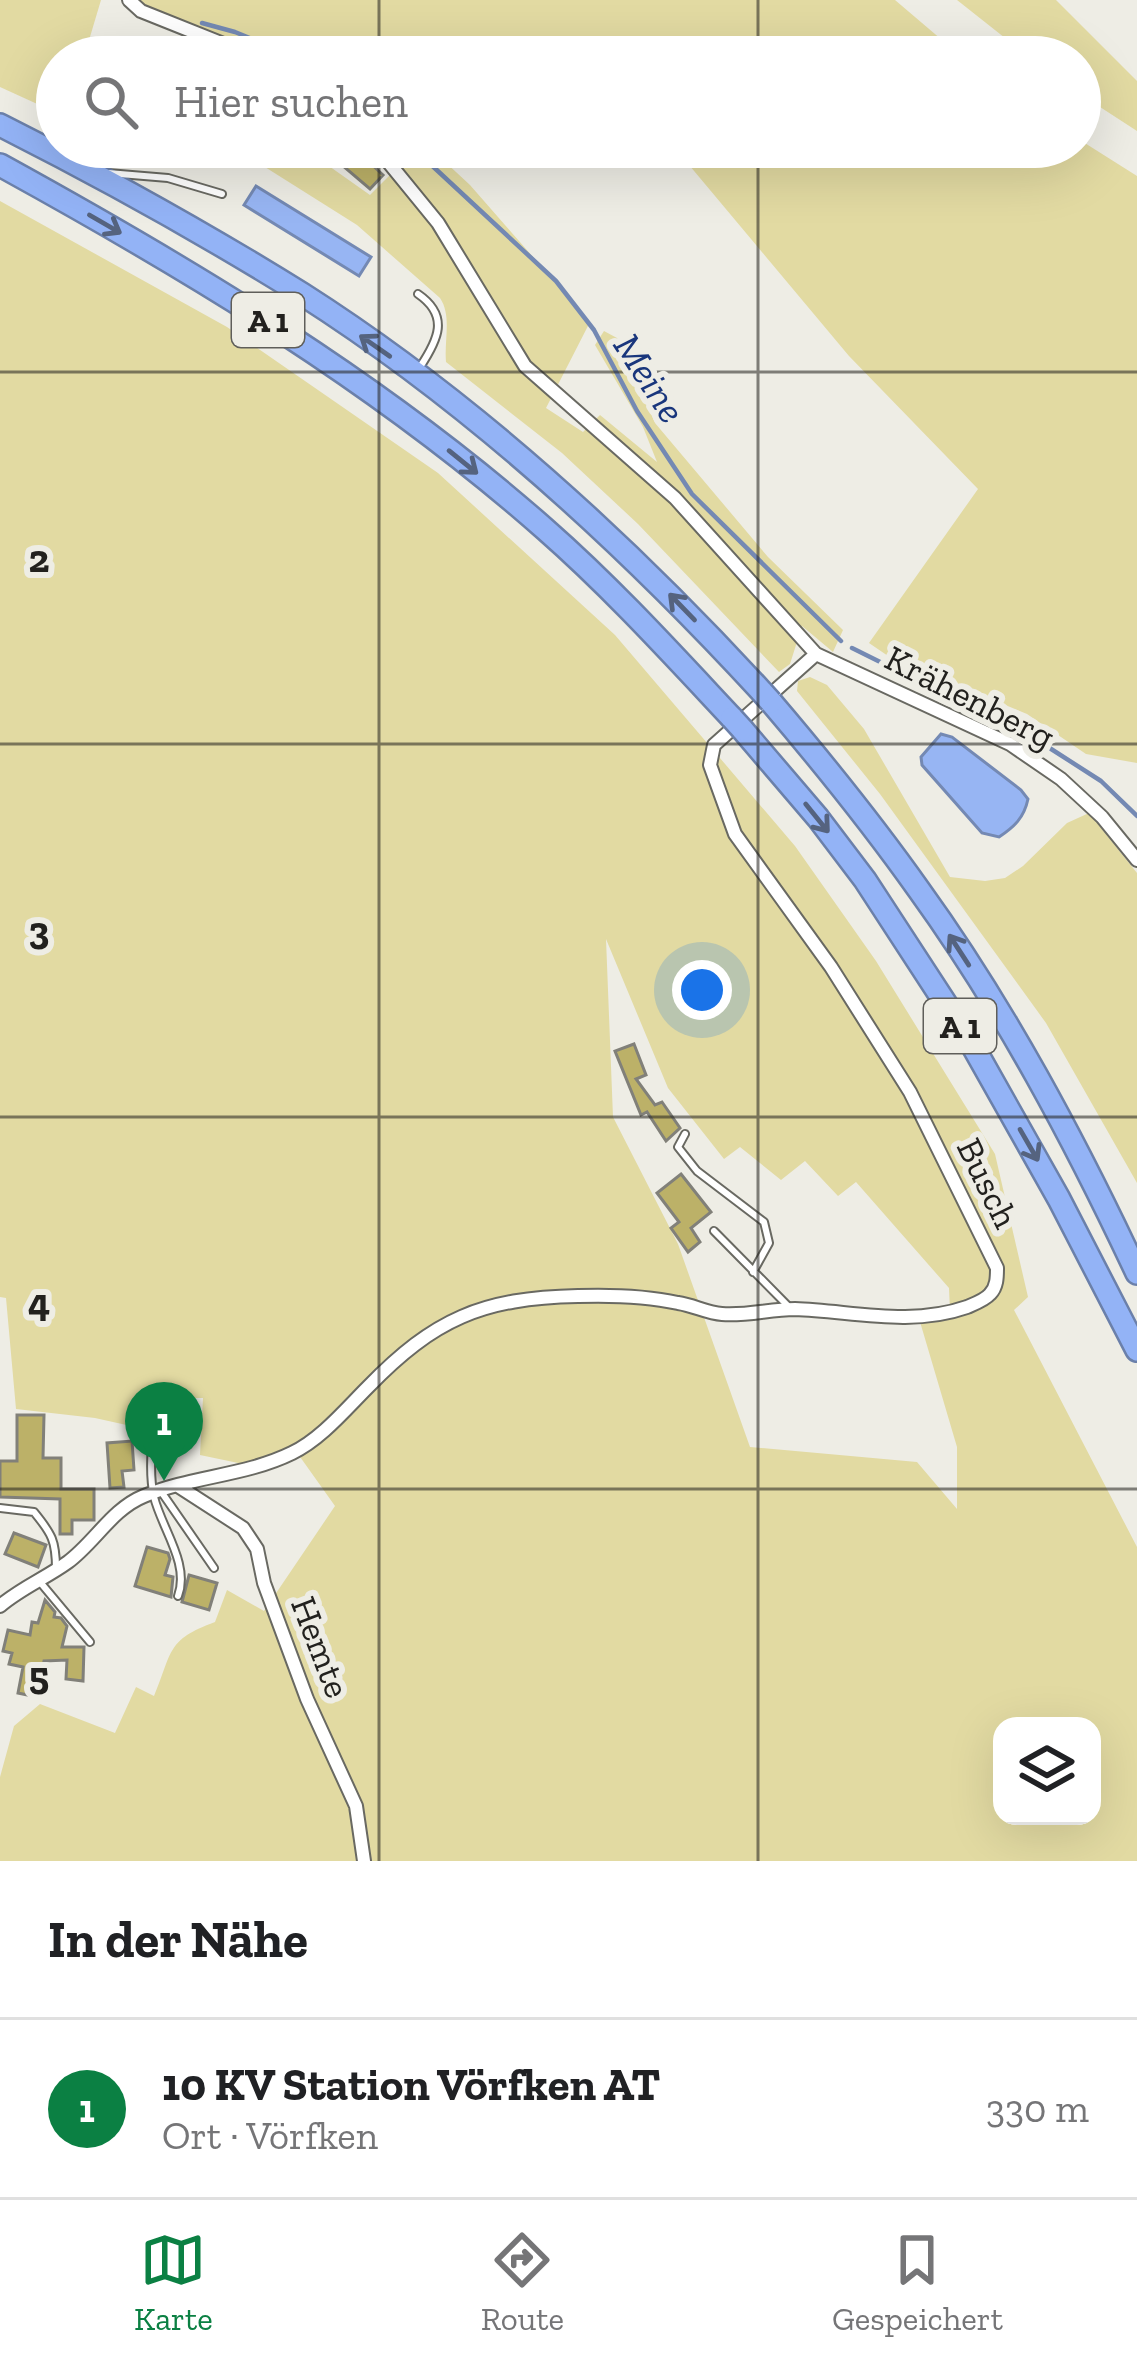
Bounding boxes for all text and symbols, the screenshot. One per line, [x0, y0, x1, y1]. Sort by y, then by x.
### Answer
search box [36, 36, 1101, 168]
icon: search [78, 69, 144, 135]
text: Hier suchen [174, 75, 408, 129]
one-way arrow [87, 212, 122, 236]
road number: A 1 [232, 293, 304, 347]
water label: Meine [604, 325, 696, 431]
one-way arrow [359, 334, 392, 359]
one-way arrow [447, 447, 478, 475]
text: 2 [29, 535, 50, 582]
one-way arrow [669, 593, 697, 622]
street label: Krähenberg [878, 636, 1062, 758]
one-way arrow [803, 802, 830, 834]
text: 3 [29, 907, 49, 954]
one-way arrow [947, 934, 971, 968]
your location [672, 960, 732, 1020]
road number: A 1 [924, 999, 996, 1053]
one-way arrow [1017, 1127, 1041, 1162]
street label: Busch [948, 1131, 1028, 1235]
text: 4 [28, 1279, 50, 1326]
pin: 1 [125, 1382, 203, 1481]
street label: Hemte [282, 1590, 360, 1704]
text: 5 [29, 1652, 49, 1699]
map controls [993, 1717, 1101, 1825]
button: layers [993, 1717, 1101, 1825]
text: In der Nähe [48, 1909, 308, 1970]
text: 10 KV Station Vörfken AT [162, 2058, 661, 2112]
text: 1 [79, 2085, 95, 2132]
text: 330 m [986, 2085, 1089, 2132]
text: Ort · Vörfken [162, 2112, 378, 2159]
tab: Karte [134, 2227, 213, 2338]
tab: Route [481, 2227, 564, 2338]
tab: Gespeichert [832, 2227, 1003, 2338]

